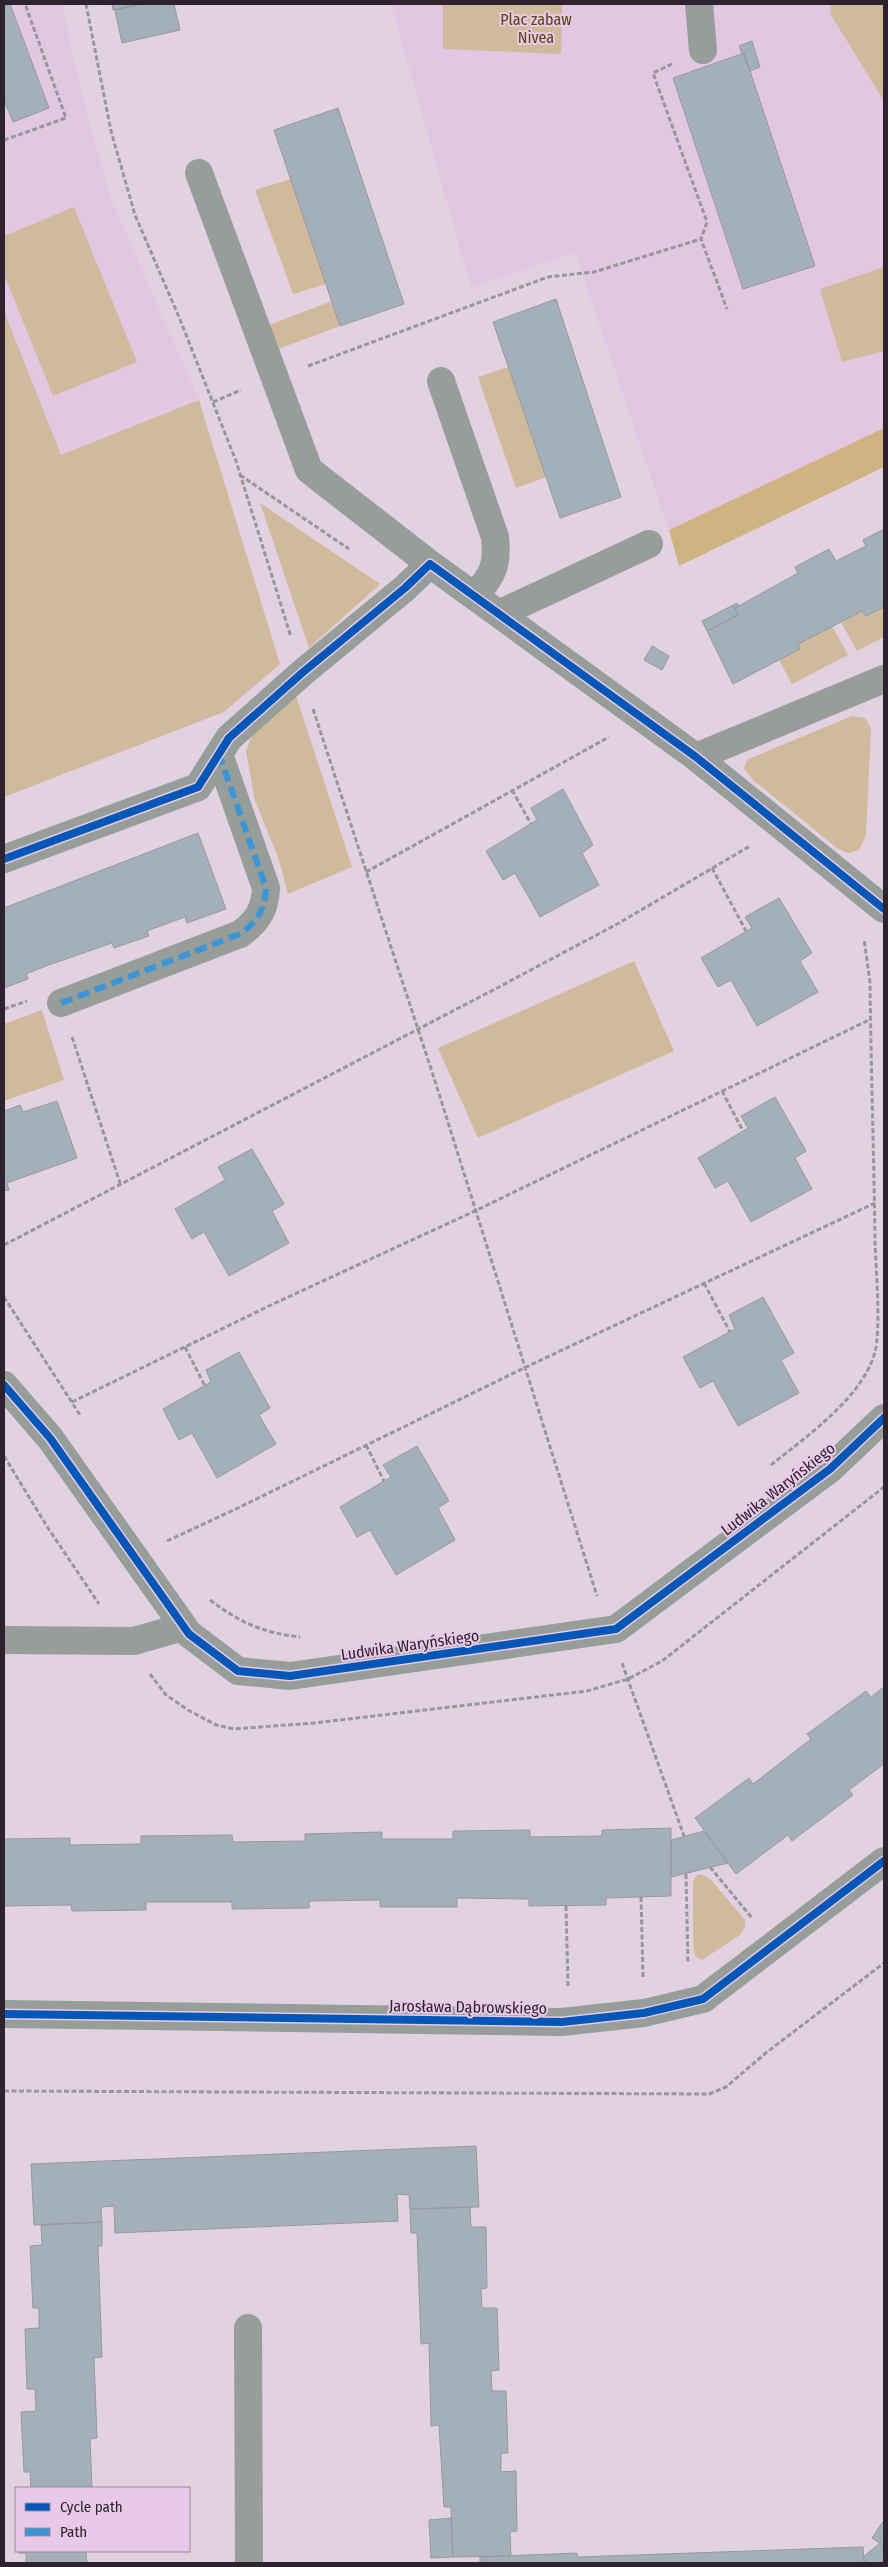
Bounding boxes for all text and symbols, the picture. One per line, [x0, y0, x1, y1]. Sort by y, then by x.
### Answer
park label: Plac zabaw Nivea [500, 10, 572, 47]
street label: Ludwika Waryńskiego [717, 1439, 839, 1539]
street label: Ludwika Waryńskiego [340, 1626, 480, 1664]
street label: Jarosława Dąbrowskiego [389, 1996, 547, 2019]
legend [15, 2487, 190, 2552]
text: Cycle path [60, 2498, 123, 2516]
text: Path [60, 2523, 87, 2541]

